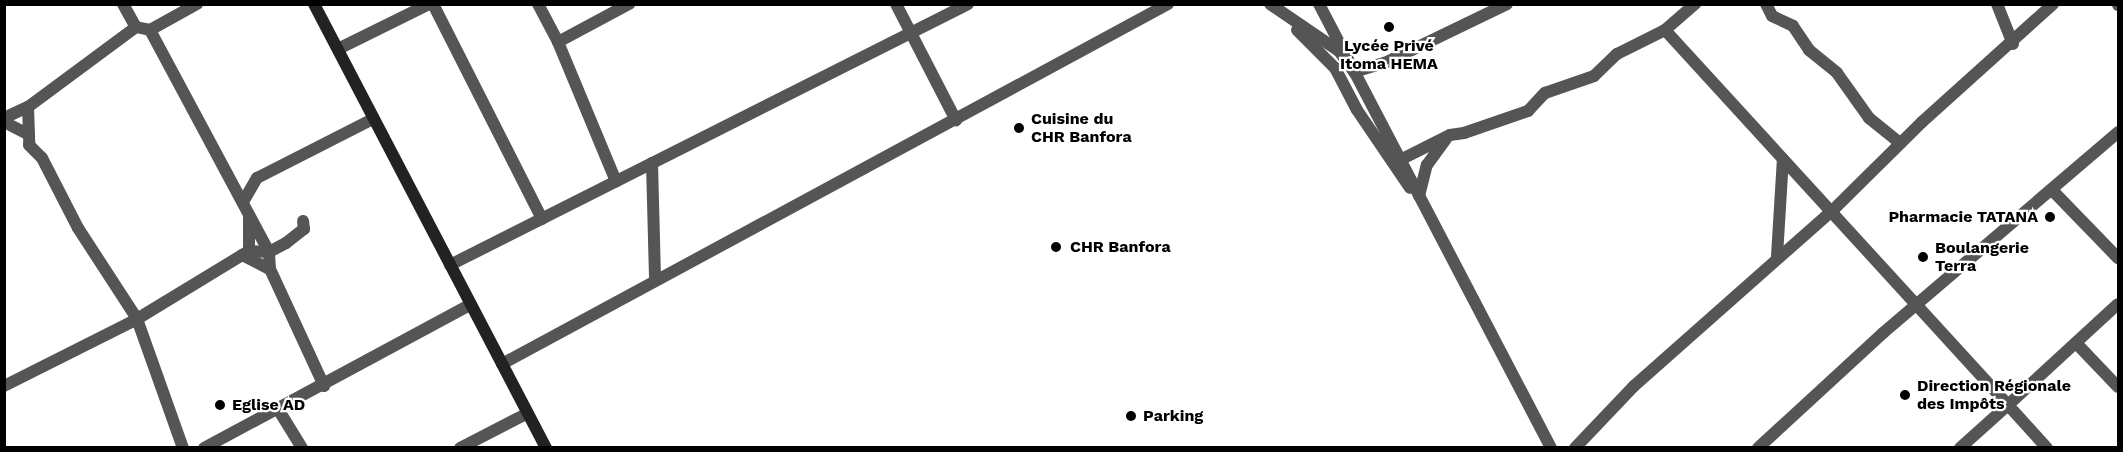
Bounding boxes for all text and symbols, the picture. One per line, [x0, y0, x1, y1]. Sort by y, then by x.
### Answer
marker: Lycée Privé Itoma HEMA [1382, 20, 1396, 34]
place label: Lycée Privé Itoma HEMA [1340, 36, 1438, 74]
place label: Cuisine du CHR Banfora [1031, 109, 1132, 147]
marker: Cuisine du CHR Banfora [1012, 121, 1026, 135]
place label: Pharmacie TATANA [1888, 207, 2038, 227]
marker: Pharmacie TATANA [2043, 210, 2057, 224]
place label: CHR Banfora [1070, 237, 1171, 257]
marker: CHR Banfora [1047, 238, 1065, 256]
place label: Boulangerie Terra [1935, 238, 2029, 276]
marker: Boulangerie Terra [1916, 250, 1930, 264]
place label: Direction Régionale des Impôts [1917, 376, 2071, 414]
marker: Direction Régionale des Impôts [1898, 388, 1912, 402]
place label: Eglise AD [232, 395, 306, 415]
marker: Eglise AD [213, 398, 227, 412]
place label: Parking [1143, 406, 1203, 426]
marker: Parking [1124, 409, 1138, 423]

